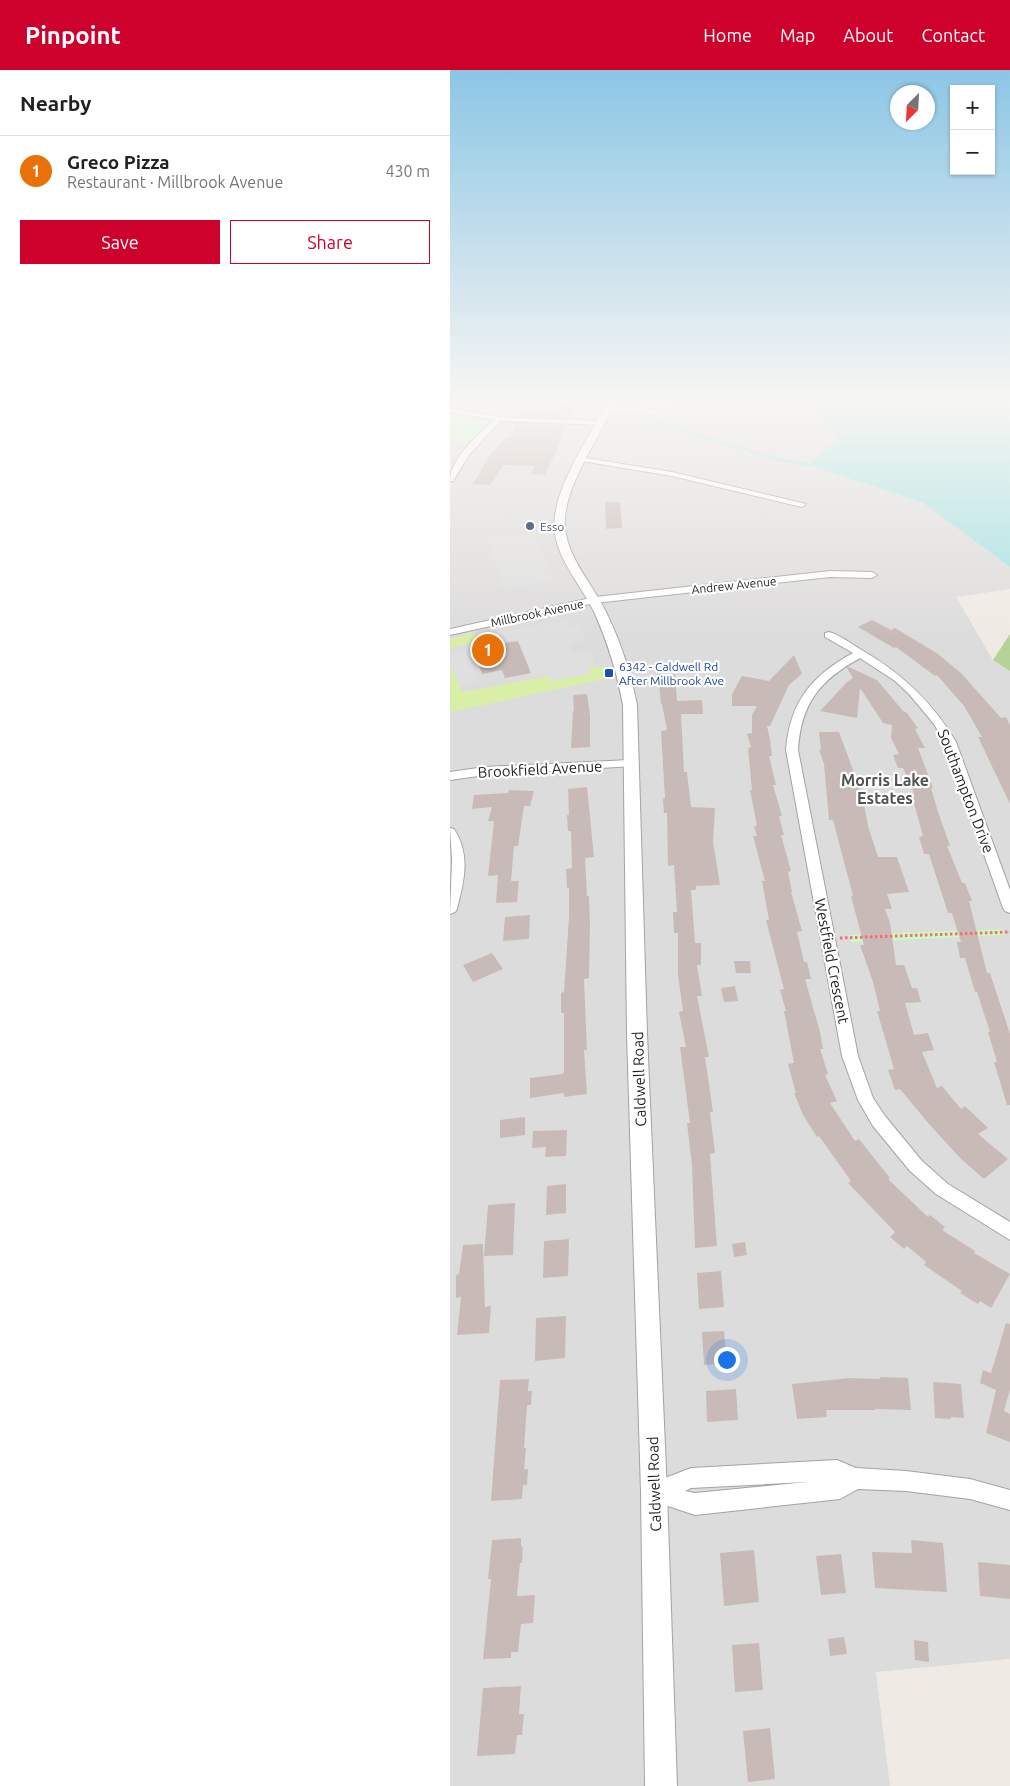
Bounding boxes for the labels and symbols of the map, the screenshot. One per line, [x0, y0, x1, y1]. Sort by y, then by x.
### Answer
north arrow [890, 85, 935, 130]
marker: Esso [524, 520, 536, 532]
place label: Esso [540, 520, 564, 533]
street label: Andrew Avenue [691, 574, 777, 596]
street label: Millbrook Avenue [489, 597, 585, 629]
pin: 1 [472, 631, 504, 669]
place label: 6342 - Caldwell Rd After Millbrook Ave [619, 660, 724, 687]
marker: 6342 - Caldwell Rd After Millbrook Ave [603, 667, 615, 679]
street label: Southampton Drive [935, 727, 997, 855]
street label: Brookfield Avenue [477, 757, 603, 781]
district label: Morris Lake Estates [841, 771, 929, 807]
street label: Westfield Crescent [811, 897, 853, 1025]
street label: Caldwell Road [629, 1031, 649, 1127]
your location [714, 1347, 740, 1373]
street label: Caldwell Road [644, 1436, 664, 1532]

